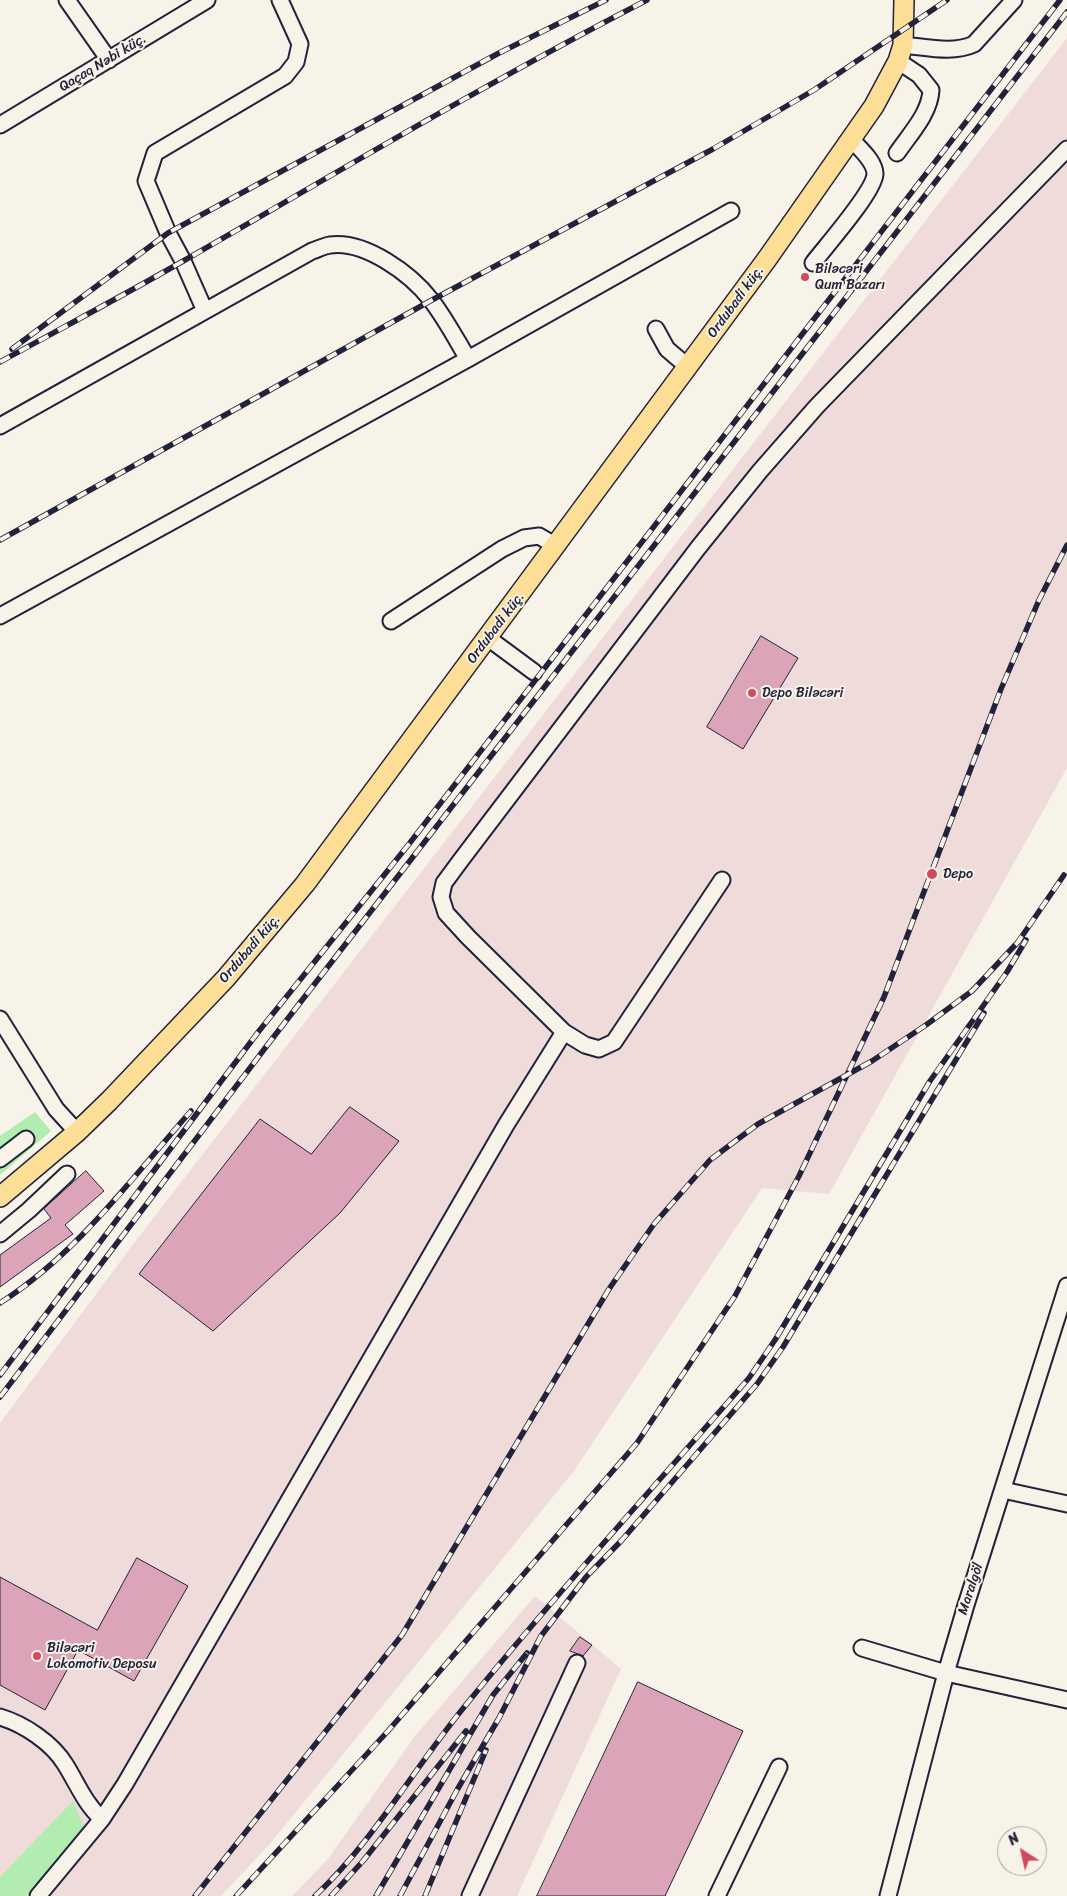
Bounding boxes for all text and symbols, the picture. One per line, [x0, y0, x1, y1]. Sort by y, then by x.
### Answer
street label: Qaçaq Nəbi küç. [56, 30, 150, 96]
place label: Biləcəri Qum Bazarı [815, 261, 885, 294]
street label: Ordubadi küç. [704, 263, 768, 341]
marker: Biləcəri Qum Bazarı [799, 271, 811, 283]
street label: Ordubadi küç. [464, 589, 528, 667]
place label: Depo Biləcəri [762, 685, 843, 701]
marker: Depo Biləcəri [746, 687, 758, 699]
place label: Depo [943, 866, 973, 882]
marker: Depo [925, 867, 939, 881]
street label: Ordubadi küç. [216, 911, 284, 987]
street label: Maralgöl [955, 1561, 987, 1617]
place label: Biləcəri Lokomotiv Deposu [47, 1640, 156, 1672]
marker: Biləcəri Lokomotiv Deposu [31, 1650, 43, 1662]
north arrow [997, 1826, 1047, 1876]
text: N [1003, 1826, 1025, 1852]

